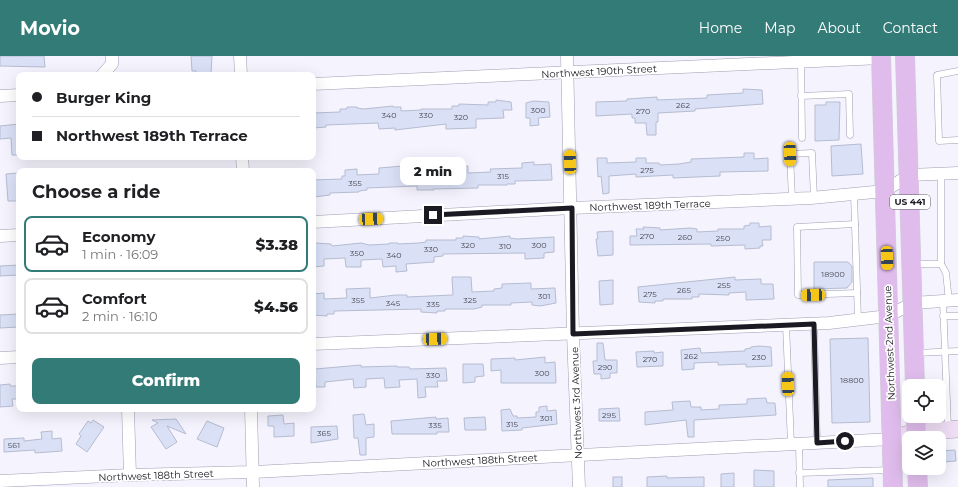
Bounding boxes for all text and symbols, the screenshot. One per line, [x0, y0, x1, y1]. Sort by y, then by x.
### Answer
text: Movio [20, 17, 80, 40]
text: Home [699, 19, 742, 37]
text: Map [764, 19, 795, 37]
text: About [817, 19, 861, 37]
text: Contact [883, 19, 938, 37]
street label: Northwest 190th Street [541, 62, 657, 81]
text: Burger King [56, 88, 151, 107]
house number: 262 [676, 100, 690, 110]
house number: 300 [530, 105, 546, 115]
house number: 270 [636, 106, 650, 116]
house number: 340 [381, 110, 397, 120]
house number: 330 [419, 110, 433, 120]
house number: 320 [454, 112, 468, 122]
text: Northwest 189th Terrace [56, 126, 248, 145]
car [784, 142, 796, 166]
car [564, 150, 576, 174]
callout: 2 min [400, 157, 466, 185]
text: 2 min [414, 163, 452, 179]
house number: 275 [640, 165, 654, 175]
house number: 315 [497, 171, 509, 181]
house number: 355 [348, 178, 362, 188]
text: Choose a ride [32, 181, 160, 203]
road number: US 441 [890, 195, 930, 209]
street label: Northwest 189th Terrace [589, 197, 711, 214]
route end [424, 206, 442, 224]
car [359, 212, 383, 226]
icon: car [34, 226, 70, 262]
text: Economy [82, 227, 155, 246]
house number: 270 [640, 231, 654, 241]
house number: 260 [678, 232, 692, 242]
house number: 250 [716, 233, 730, 243]
text: $3.38 [256, 235, 298, 254]
house number: 320 [461, 240, 475, 250]
house number: 300 [531, 240, 547, 250]
house number: 310 [499, 241, 511, 251]
house number: 330 [424, 244, 438, 254]
text: 1 min · 16:09 [82, 246, 158, 262]
car [881, 246, 893, 270]
house number: 350 [350, 248, 364, 258]
house number: 340 [386, 250, 402, 260]
house number: 18900 [821, 269, 845, 279]
house number: 255 [717, 280, 731, 290]
house number: 265 [677, 285, 691, 295]
street label: Northwest 2nd Avenue [881, 285, 898, 401]
icon: car [34, 288, 70, 324]
text: Comfort [82, 289, 147, 308]
house number: 275 [643, 289, 657, 299]
car [801, 289, 825, 301]
house number: 301 [538, 291, 550, 301]
house number: 355 [351, 295, 365, 305]
house number: 325 [463, 295, 477, 305]
text: $4.56 [254, 297, 298, 316]
house number: 345 [386, 298, 401, 308]
house number: 335 [426, 299, 440, 309]
text: 2 min · 16:10 [82, 308, 158, 324]
car [423, 333, 447, 345]
street label: Northwest 3rd Avenue [568, 347, 585, 459]
house number: 262 [684, 351, 698, 361]
house number: 230 [752, 352, 766, 362]
house number: 270 [643, 354, 657, 364]
button: Confirm [32, 358, 300, 404]
house number: 290 [598, 362, 612, 372]
house number: 300 [534, 368, 550, 378]
house number: 330 [426, 370, 440, 380]
car [782, 372, 794, 396]
house number: 18800 [840, 375, 864, 385]
map controls [902, 379, 946, 475]
button: locate [902, 379, 946, 423]
house number: 295 [602, 410, 616, 420]
house number: 301 [540, 413, 552, 423]
house number: 315 [506, 419, 518, 429]
house number: 335 [428, 420, 442, 430]
house number: 365 [317, 428, 331, 438]
button: layers [902, 431, 946, 475]
route start [836, 432, 854, 450]
house number: 561 [8, 440, 20, 450]
street label: Northwest 188th Street [422, 451, 538, 470]
street label: Northwest 188th Street [98, 467, 214, 484]

